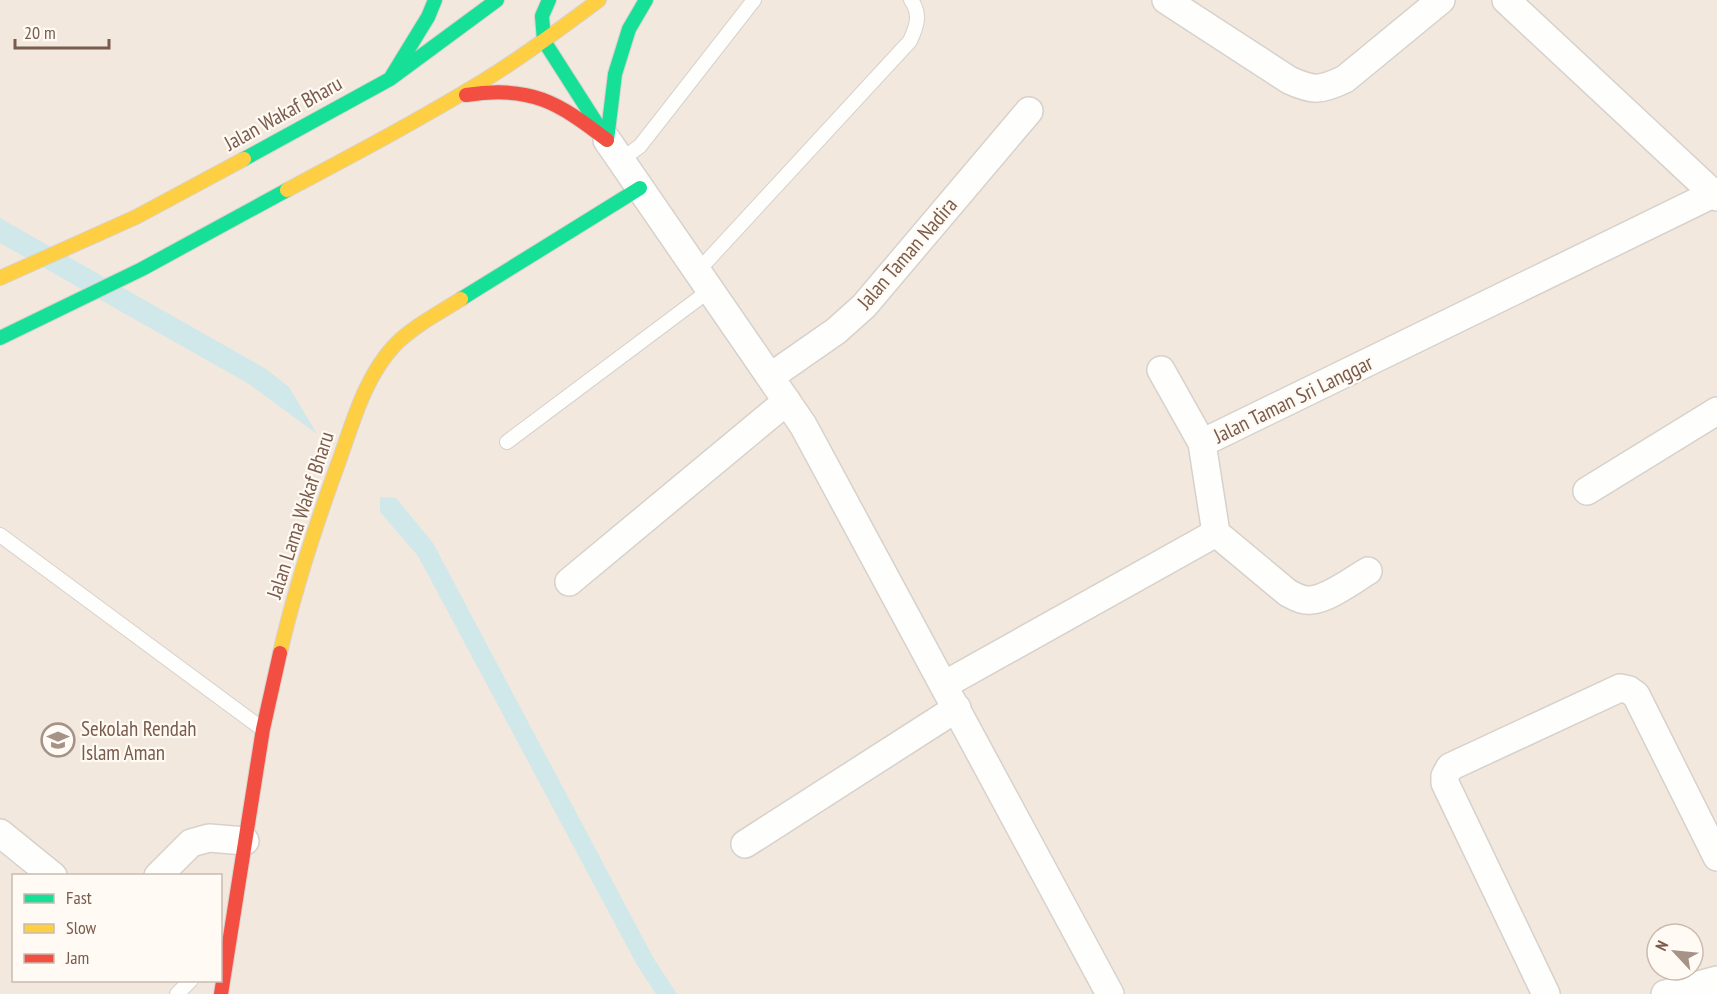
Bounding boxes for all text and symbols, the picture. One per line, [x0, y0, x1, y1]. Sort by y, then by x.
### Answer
scale bar [15, 12, 110, 50]
text: 20 m [24, 21, 56, 44]
street label: Jalan Wakaf Bharu [218, 70, 347, 157]
street label: Jalan Taman Nadira [851, 192, 963, 315]
street label: Jalan Taman Sri Langgar [1208, 349, 1377, 450]
street label: Jalan Lama Wakaf Bharu [260, 428, 340, 603]
place label: Sekolah Rendah Islam Aman [81, 715, 197, 766]
school or university icon: Sekolah Rendah Islam Aman [40, 722, 76, 758]
legend [12, 874, 222, 982]
text: Fast [66, 886, 92, 909]
text: Slow [66, 916, 97, 939]
north arrow [1645, 922, 1705, 982]
text: N [1651, 937, 1672, 954]
text: Jam [65, 946, 89, 969]

